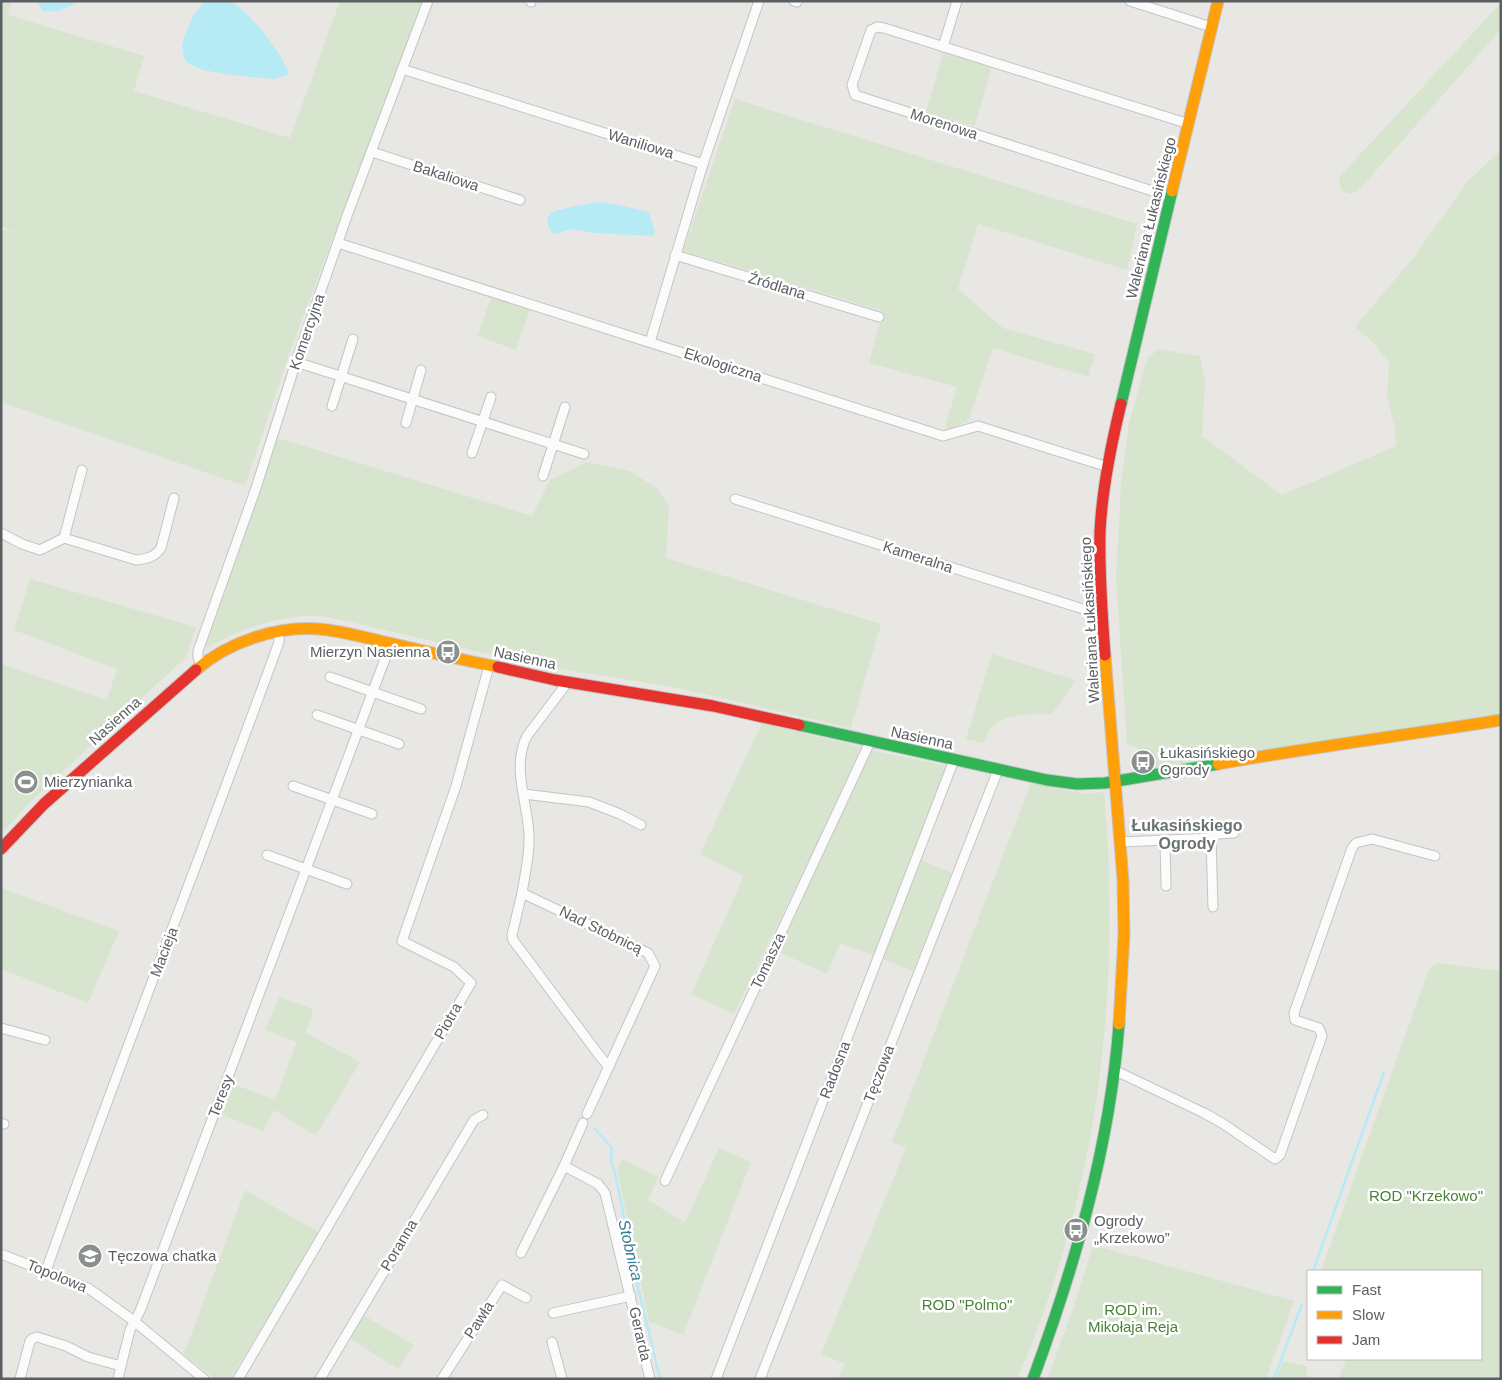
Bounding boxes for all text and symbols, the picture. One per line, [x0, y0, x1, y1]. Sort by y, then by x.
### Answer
street label: Morenowa [908, 105, 981, 143]
street label: Waniliowa [606, 125, 677, 162]
street label: Waleriana Łukasińskiego [1122, 135, 1179, 301]
street label: Bakaliowa [411, 157, 482, 194]
street label: Źródlana [746, 269, 809, 302]
street label: Komercyjna [286, 291, 328, 372]
street label: Ekologiczna [682, 344, 765, 385]
street label: Kameralna [881, 537, 956, 576]
street label: Waleriana Łukasińskiego [1077, 537, 1102, 703]
bus stop icon: Mierzyn Nasienna [435, 639, 461, 665]
place label: Mierzyn Nasienna [310, 643, 431, 660]
street label: Nasienna [492, 643, 559, 673]
street label: Nasienna [85, 693, 144, 748]
street label: Nasienna [889, 723, 956, 753]
place label: Łukasińskiego Ogrody [1160, 744, 1255, 778]
bus stop icon: Łukasińskiego Ogrody [1130, 749, 1156, 775]
sports icon: Mierzynianka [13, 769, 39, 795]
place label: Mierzynianka [44, 773, 133, 790]
district label: Łukasińskiego Ogrody [1131, 817, 1243, 852]
street label: Nad Stobnicą [557, 902, 646, 957]
street label: Macieja [146, 924, 181, 979]
street label: Tomasza [747, 929, 788, 992]
street label: Piotra [430, 999, 465, 1042]
street label: Radosna [816, 1038, 853, 1101]
street label: Tęczowa [860, 1042, 897, 1105]
street label: Teresy [205, 1072, 237, 1119]
park label: ROD "Krzekowo" [1369, 1187, 1483, 1204]
place label: Ogrody „Krzekowo” [1094, 1212, 1170, 1246]
street label: Poranna [377, 1215, 421, 1273]
bus stop icon: Ogrody „Krzekowo” [1063, 1217, 1089, 1243]
water label: Stobnica [615, 1218, 646, 1282]
school or university icon: Tęczowa chatka [77, 1243, 103, 1269]
place label: Tęczowa chatka [108, 1247, 217, 1264]
street label: Topolowa [25, 1256, 90, 1296]
legend [1307, 1270, 1482, 1360]
text: Fast [1352, 1281, 1382, 1298]
park label: ROD "Polmo" [922, 1296, 1012, 1313]
street label: Pawła [460, 1297, 497, 1341]
park label: ROD im. Mikołaja Reja [1088, 1301, 1179, 1335]
street label: Gerarda [626, 1305, 655, 1363]
text: Slow [1352, 1306, 1385, 1323]
text: Jam [1352, 1331, 1380, 1348]

